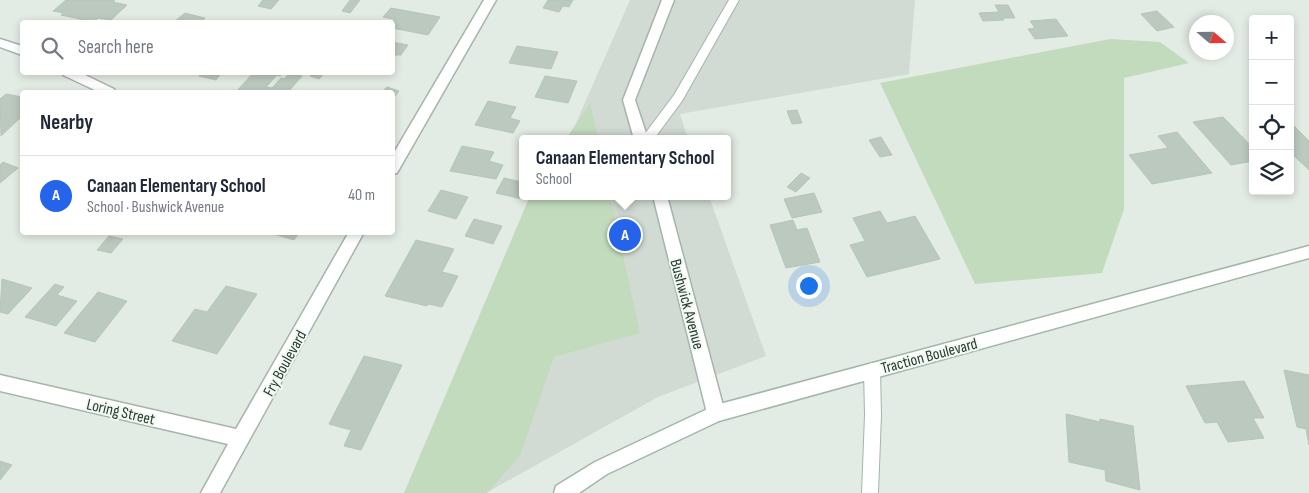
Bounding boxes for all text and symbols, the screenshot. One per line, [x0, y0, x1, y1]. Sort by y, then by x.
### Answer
north arrow [1189, 15, 1234, 60]
map controls [1249, 15, 1294, 195]
button: + [1249, 15, 1294, 60]
search box [20, 20, 395, 75]
icon: search [38, 34, 66, 62]
text: Search here [78, 36, 154, 59]
button: − [1249, 60, 1294, 105]
button: locate [1249, 105, 1294, 150]
text: Nearby [40, 110, 93, 135]
popup [519, 135, 731, 200]
text: Canaan Elementary School [536, 147, 714, 170]
button: layers [1249, 150, 1294, 195]
text: School [536, 170, 572, 189]
text: Canaan Elementary School [87, 175, 266, 198]
text: A [52, 186, 60, 205]
text: 40 m [348, 186, 375, 205]
text: School · Bushwick Avenue [87, 198, 224, 217]
pin: A [609, 216, 641, 254]
street label: Bushwick Avenue [665, 257, 708, 352]
your location [796, 273, 822, 299]
street label: Fry Boulevard [259, 327, 311, 400]
street label: Traction Boulevard [879, 334, 980, 378]
street label: Loring Street [85, 395, 157, 430]

